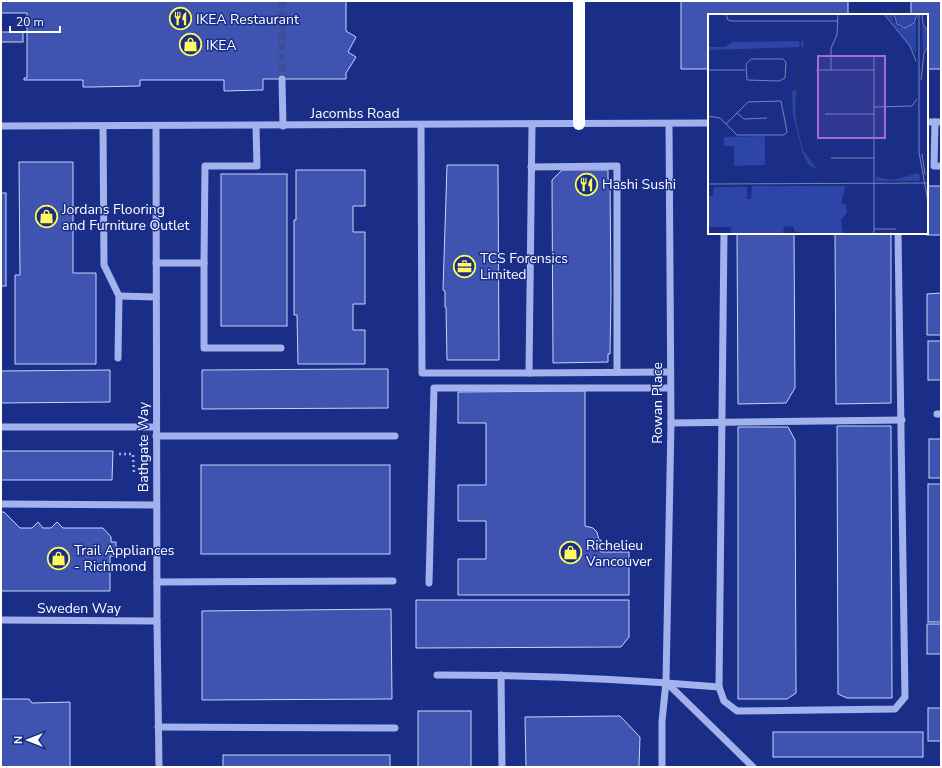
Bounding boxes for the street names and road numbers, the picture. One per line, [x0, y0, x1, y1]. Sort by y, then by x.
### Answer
street label: Jacombs Road [309, 104, 400, 123]
street label: Rowan Place [648, 362, 667, 444]
street label: Bathgate Way [134, 401, 153, 492]
street label: Sweden Way [37, 599, 122, 618]

